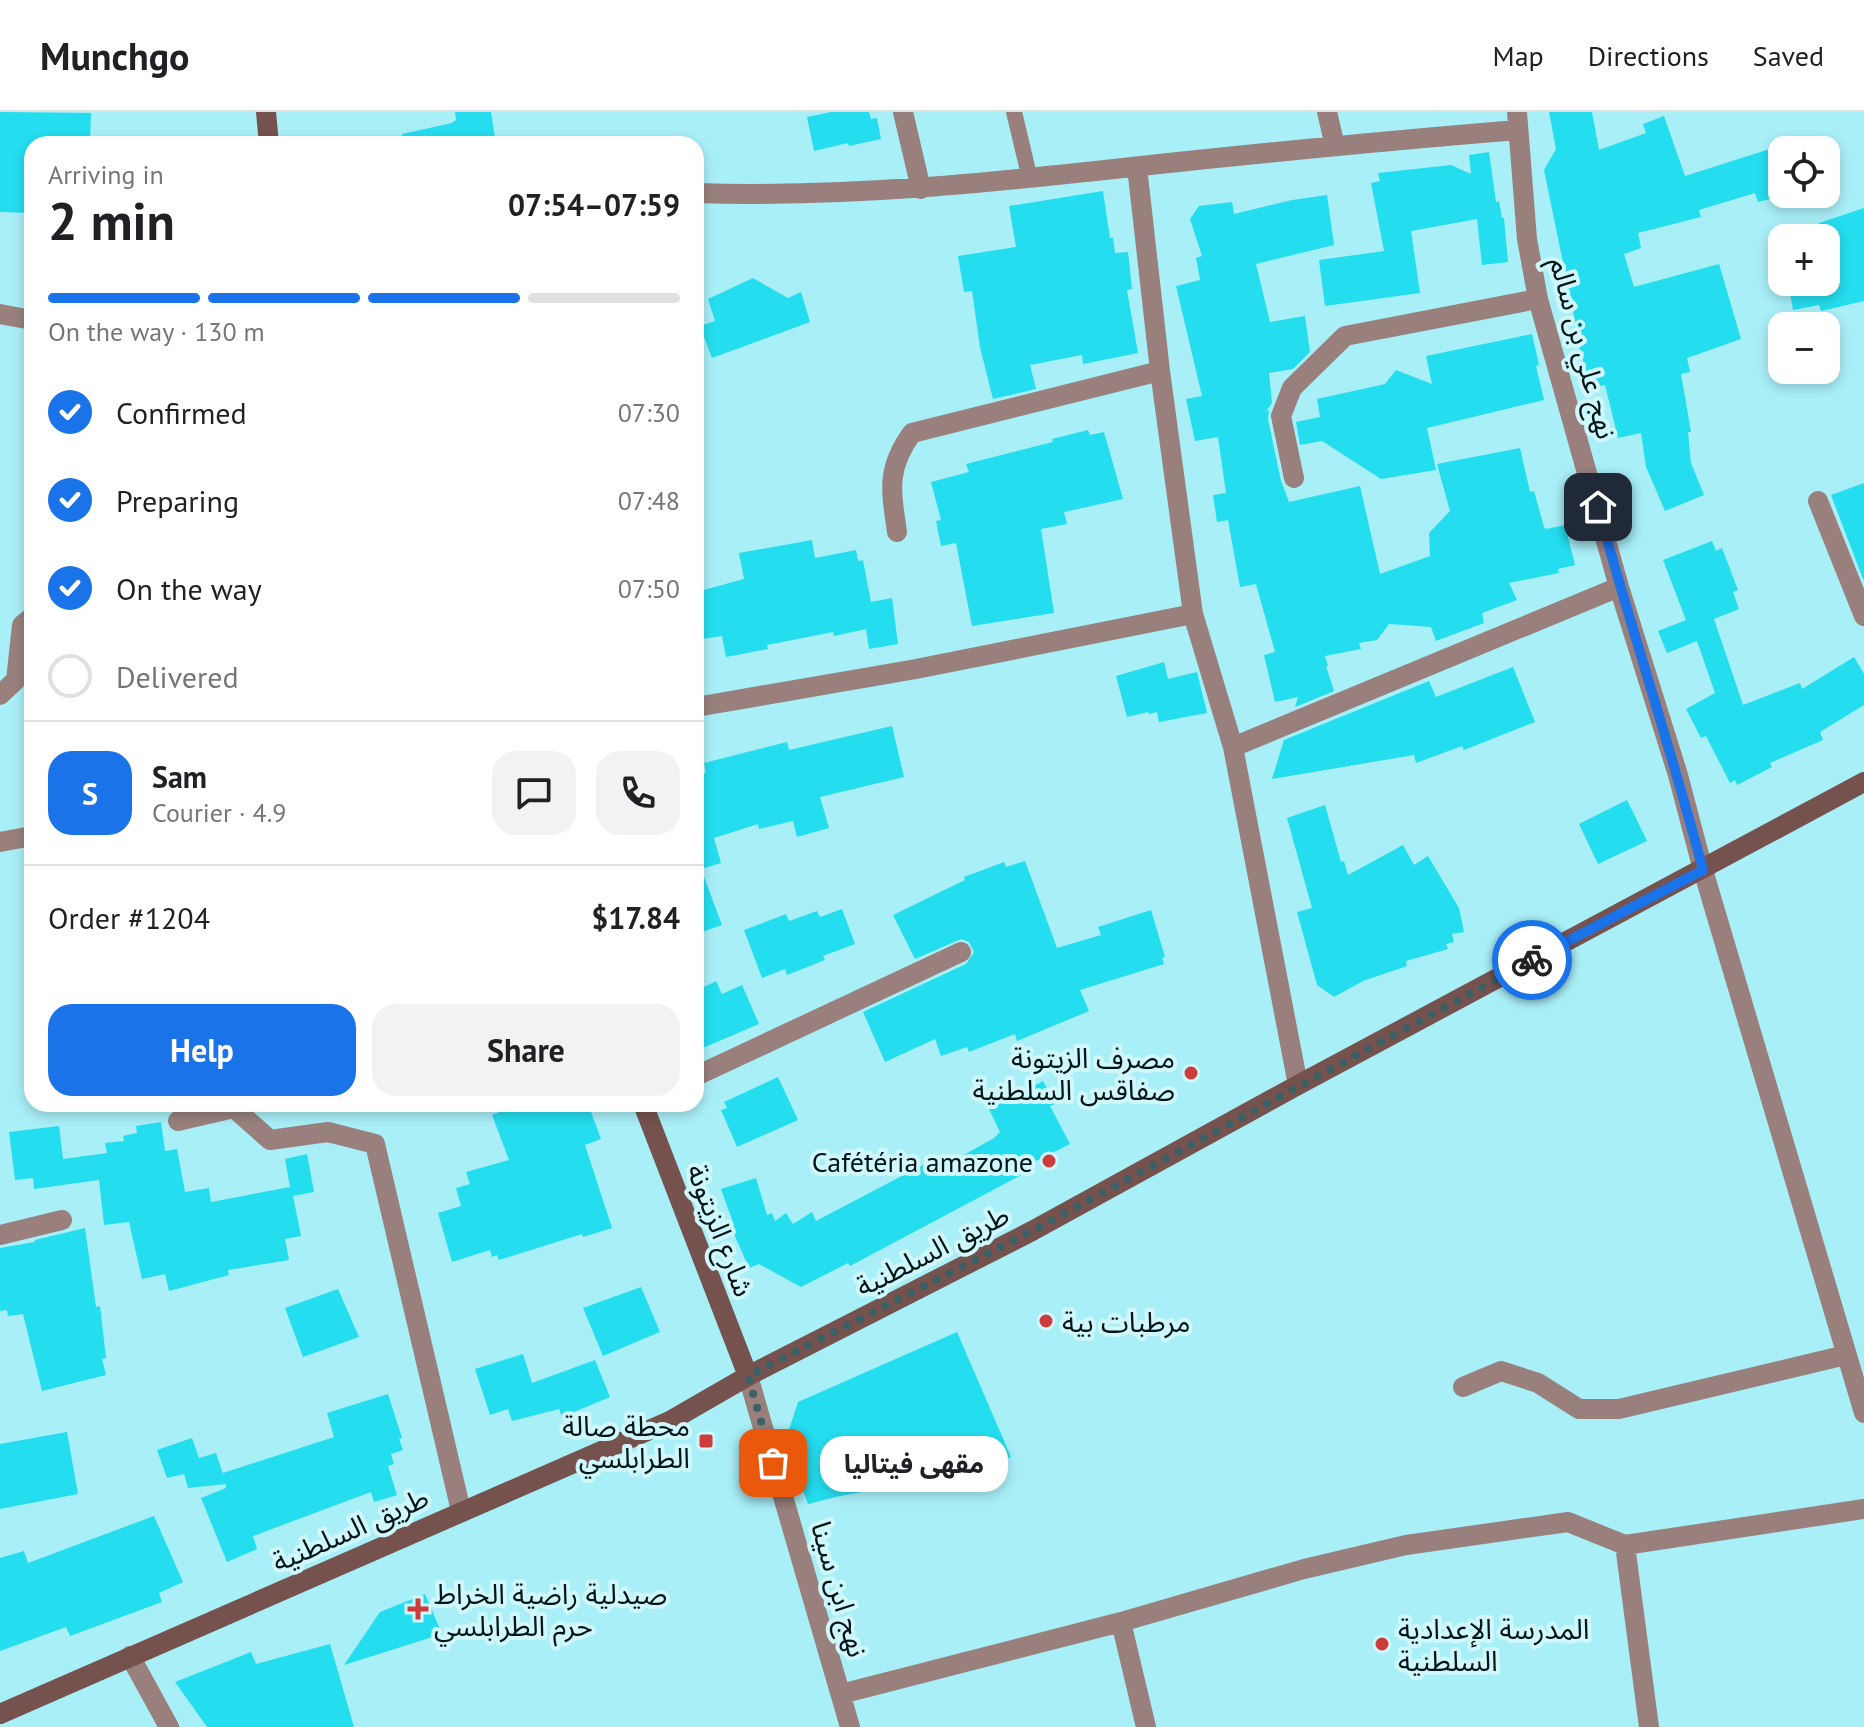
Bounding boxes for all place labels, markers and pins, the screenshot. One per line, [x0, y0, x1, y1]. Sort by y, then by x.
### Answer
pin [1564, 473, 1632, 541]
place label: مصرف الزيتونة صفاقس السلطنية [973, 1039, 1175, 1108]
marker: مصرف الزيتونة صفاقس السلطنية [1182, 1064, 1200, 1082]
place label: Cafétéria amazone [812, 1143, 1033, 1180]
marker: Cafétéria amazone [1040, 1152, 1058, 1170]
place label: مرطبات بية [1062, 1303, 1191, 1340]
marker: مرطبات بية [1037, 1312, 1055, 1330]
place label: محطة صالة الطرابلسي [562, 1407, 690, 1479]
pin [739, 1429, 807, 1497]
marker: محطة صالة الطرابلسي [697, 1432, 715, 1450]
callout: مقهى فيتاليا [821, 1435, 1009, 1491]
place label: صيدلية راضية الخراط حرم الطرابلسي [434, 1575, 667, 1647]
marker: صيدلية راضية الخراط حرم الطرابلسي [409, 1600, 427, 1618]
place label: المدرسة الإعدادية السلطنية [1398, 1610, 1589, 1679]
marker: المدرسة الإعدادية السلطنية [1373, 1635, 1391, 1653]

